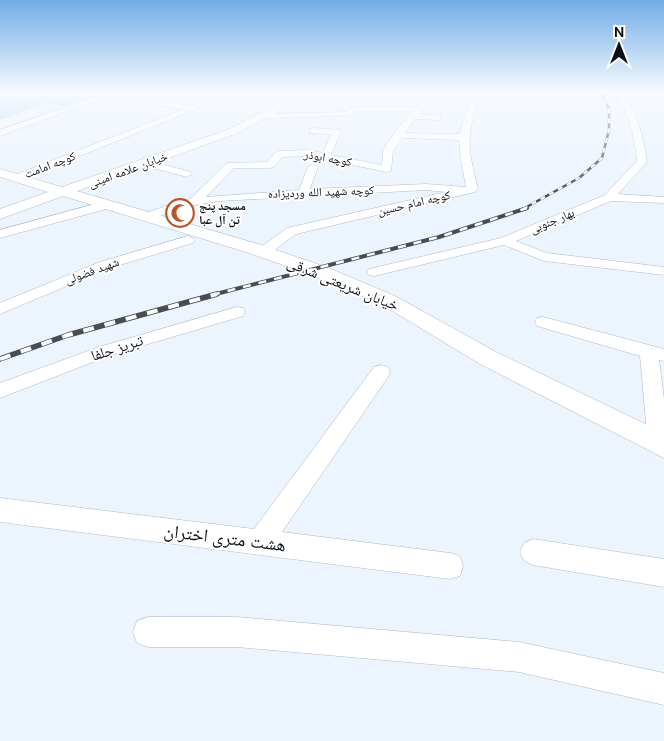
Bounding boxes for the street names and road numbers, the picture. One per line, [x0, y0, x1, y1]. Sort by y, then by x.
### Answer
street label: کوچه ابوذر [302, 146, 353, 170]
street label: کوچه امامت [22, 148, 78, 182]
street label: خیابان علامه امینی [86, 148, 170, 192]
street label: کوچه شهید الله وردیزاده [268, 182, 374, 202]
street label: کوچه امام حسین [376, 187, 452, 219]
street label: بهار جنوبی [527, 204, 577, 238]
street label: خیابان شریعتی شرقی [284, 252, 402, 316]
street label: شهید فضولی [63, 254, 121, 288]
street label: تبریز جلفا [88, 330, 146, 366]
street label: هشت متری اختران [163, 519, 287, 557]

